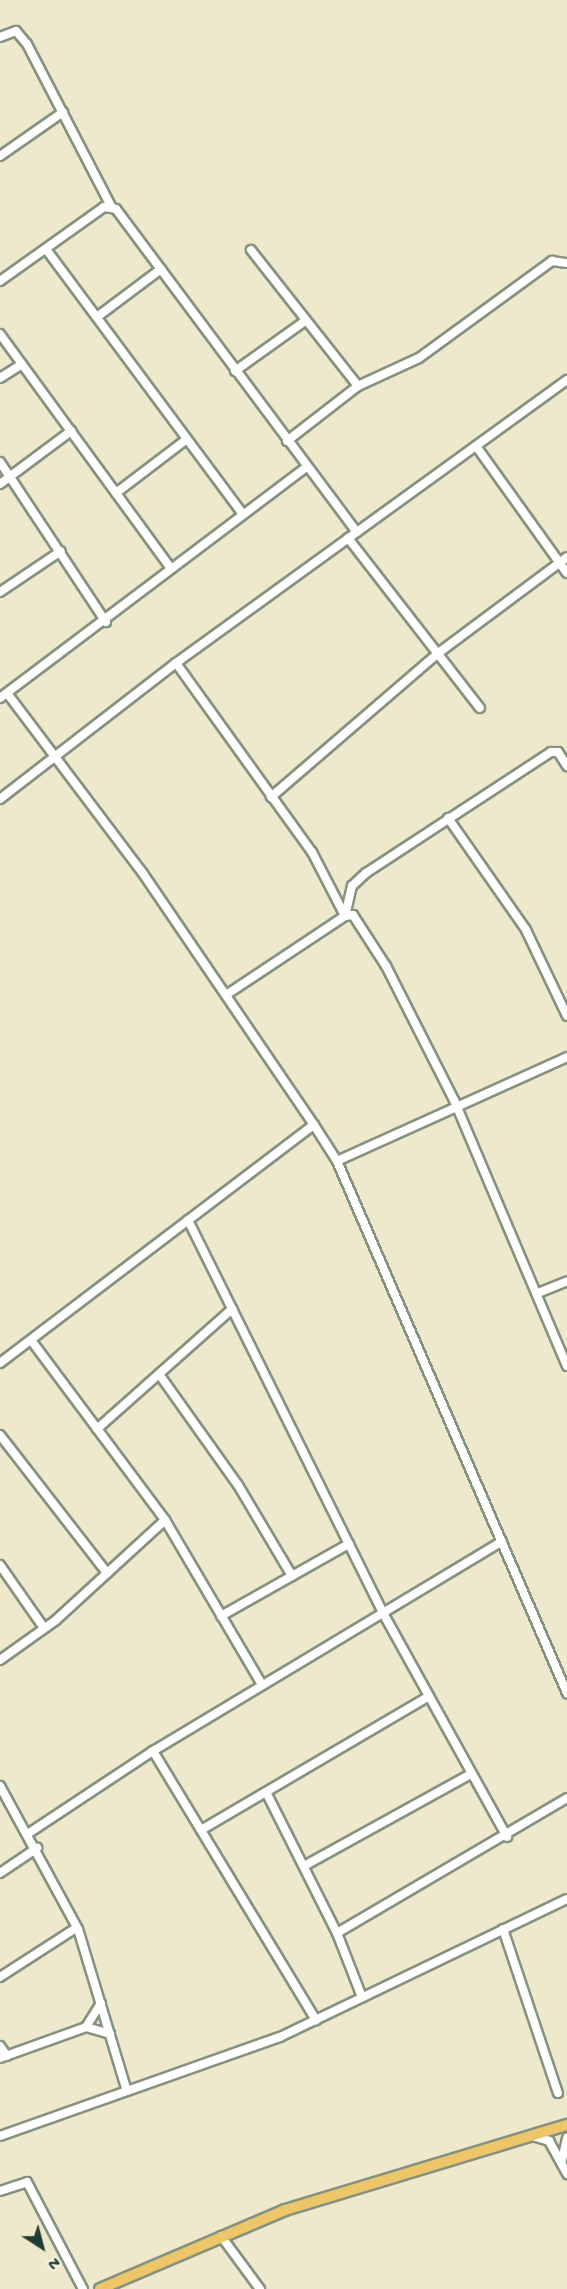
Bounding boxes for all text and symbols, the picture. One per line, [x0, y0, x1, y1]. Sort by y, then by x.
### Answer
north arrow [12, 2217, 72, 2277]
text: N [43, 2251, 63, 2273]

